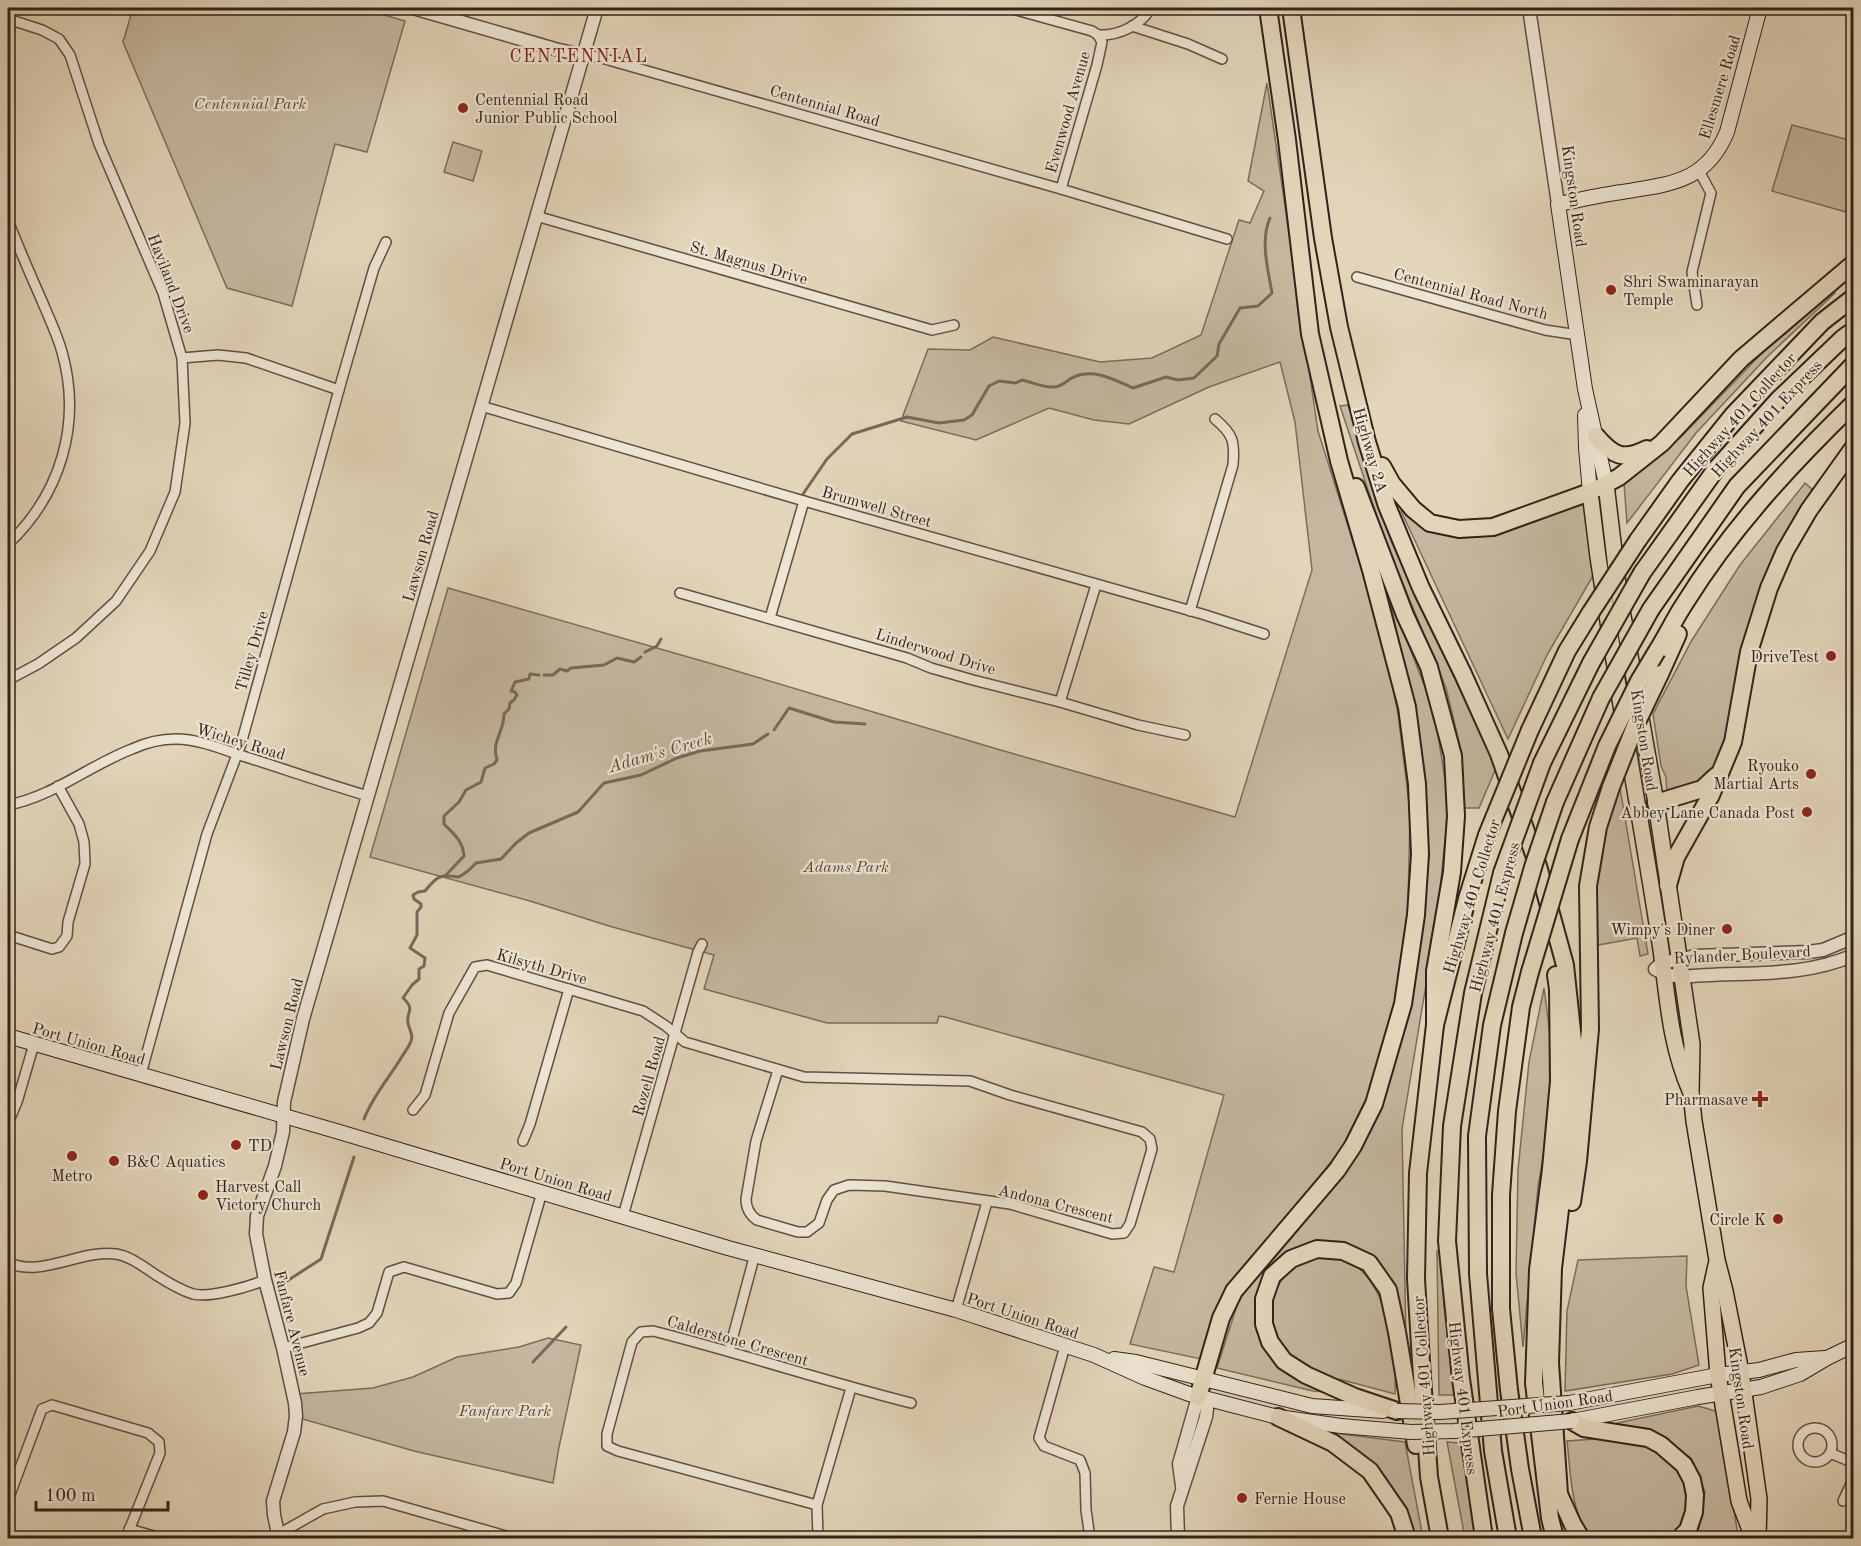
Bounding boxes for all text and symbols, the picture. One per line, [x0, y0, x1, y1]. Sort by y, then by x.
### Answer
street label: Ellesmere Road [1697, 34, 1744, 142]
district label: CENTENNIAL [509, 48, 649, 66]
street label: Evenwood Avenue [1044, 50, 1094, 175]
street label: Centennial Road [768, 84, 881, 130]
place label: Centennial Road Junior Public School [475, 93, 618, 127]
park label: Centennial Park [194, 97, 306, 113]
marker: Centennial Road Junior Public School [456, 101, 470, 115]
street label: Kingston Road [1558, 144, 1588, 248]
street label: Haviland Drive [144, 232, 196, 336]
street label: St. Magnus Drive [688, 239, 809, 288]
street label: Centennial Road North [1392, 267, 1550, 323]
place label: Shri Swaminarayan Temple [1623, 275, 1759, 309]
marker: Shri Swaminarayan Temple [1604, 283, 1618, 297]
street label: Highway 401 Collector [1681, 350, 1801, 480]
street label: Highway 401 Express [1709, 357, 1826, 481]
street label: Highway 2A [1349, 406, 1389, 495]
street label: Brumwell Street [820, 485, 934, 531]
street label: Lawson Road [401, 509, 443, 604]
street label: Tilley Drive [234, 609, 272, 694]
street label: Linderwood Drive [873, 627, 997, 679]
marker: DriveTest [1824, 649, 1838, 663]
place label: DriveTest [1750, 650, 1819, 666]
street label: Kingston Road [1627, 688, 1659, 792]
street label: Wichey Road [194, 722, 287, 764]
water label: Adam's Creek [605, 730, 714, 777]
place label: Ryouko Martial Arts [1713, 759, 1799, 793]
marker: Ryouko Martial Arts [1804, 767, 1818, 781]
marker: Abbey Lane Canada Post [1800, 805, 1814, 819]
place label: Abbey Lane Canada Post [1621, 806, 1795, 822]
street label: Highway 401 Collector [1442, 817, 1504, 976]
street label: Highway 401 Express [1468, 841, 1524, 994]
park label: Adams Park [802, 860, 889, 876]
marker: Wimpy's Diner [1720, 922, 1734, 936]
place label: Wimpy's Diner [1610, 923, 1715, 939]
street label: Rylander Boulevard [1673, 944, 1811, 968]
street label: Kilsyth Drive [494, 947, 589, 988]
street label: Lawson Road [269, 977, 307, 1072]
street label: Port Union Road [30, 1021, 147, 1069]
street label: Rozell Road [631, 1035, 669, 1118]
marker: Pharmasave [1753, 1092, 1767, 1106]
place label: Pharmasave [1664, 1093, 1748, 1109]
marker: TD [229, 1138, 243, 1152]
place label: TD [248, 1139, 272, 1155]
marker: Metro [65, 1149, 79, 1163]
marker: B&C Aquatics [107, 1154, 121, 1168]
place label: B&C Aquatics [126, 1155, 225, 1171]
street label: Port Union Road [497, 1156, 614, 1206]
place label: Metro [52, 1169, 92, 1185]
place label: Harvest Call Victory Church [215, 1180, 322, 1214]
street label: Andona Crescent [996, 1183, 1115, 1227]
marker: Harvest Call Victory Church [196, 1188, 210, 1202]
marker: Circle K [1771, 1212, 1785, 1226]
place label: Circle K [1709, 1213, 1766, 1229]
street label: Fanfare Avenue [270, 1269, 312, 1378]
street label: Port Union Road [964, 1291, 1080, 1343]
street label: Highway 401 Collector [1411, 1295, 1439, 1457]
street label: Calderstone Crescent [665, 1314, 810, 1370]
street label: Highway 401 Express [1445, 1321, 1479, 1476]
street label: Kingston Road [1725, 1346, 1755, 1450]
street label: Port Union Road [1496, 1389, 1614, 1421]
park label: Fanfare Park [458, 1404, 551, 1420]
scale bar [36, 1474, 168, 1512]
text: 100 m [45, 1487, 96, 1505]
marker: Fernie House [1235, 1491, 1249, 1505]
place label: Fernie House [1254, 1492, 1346, 1508]

